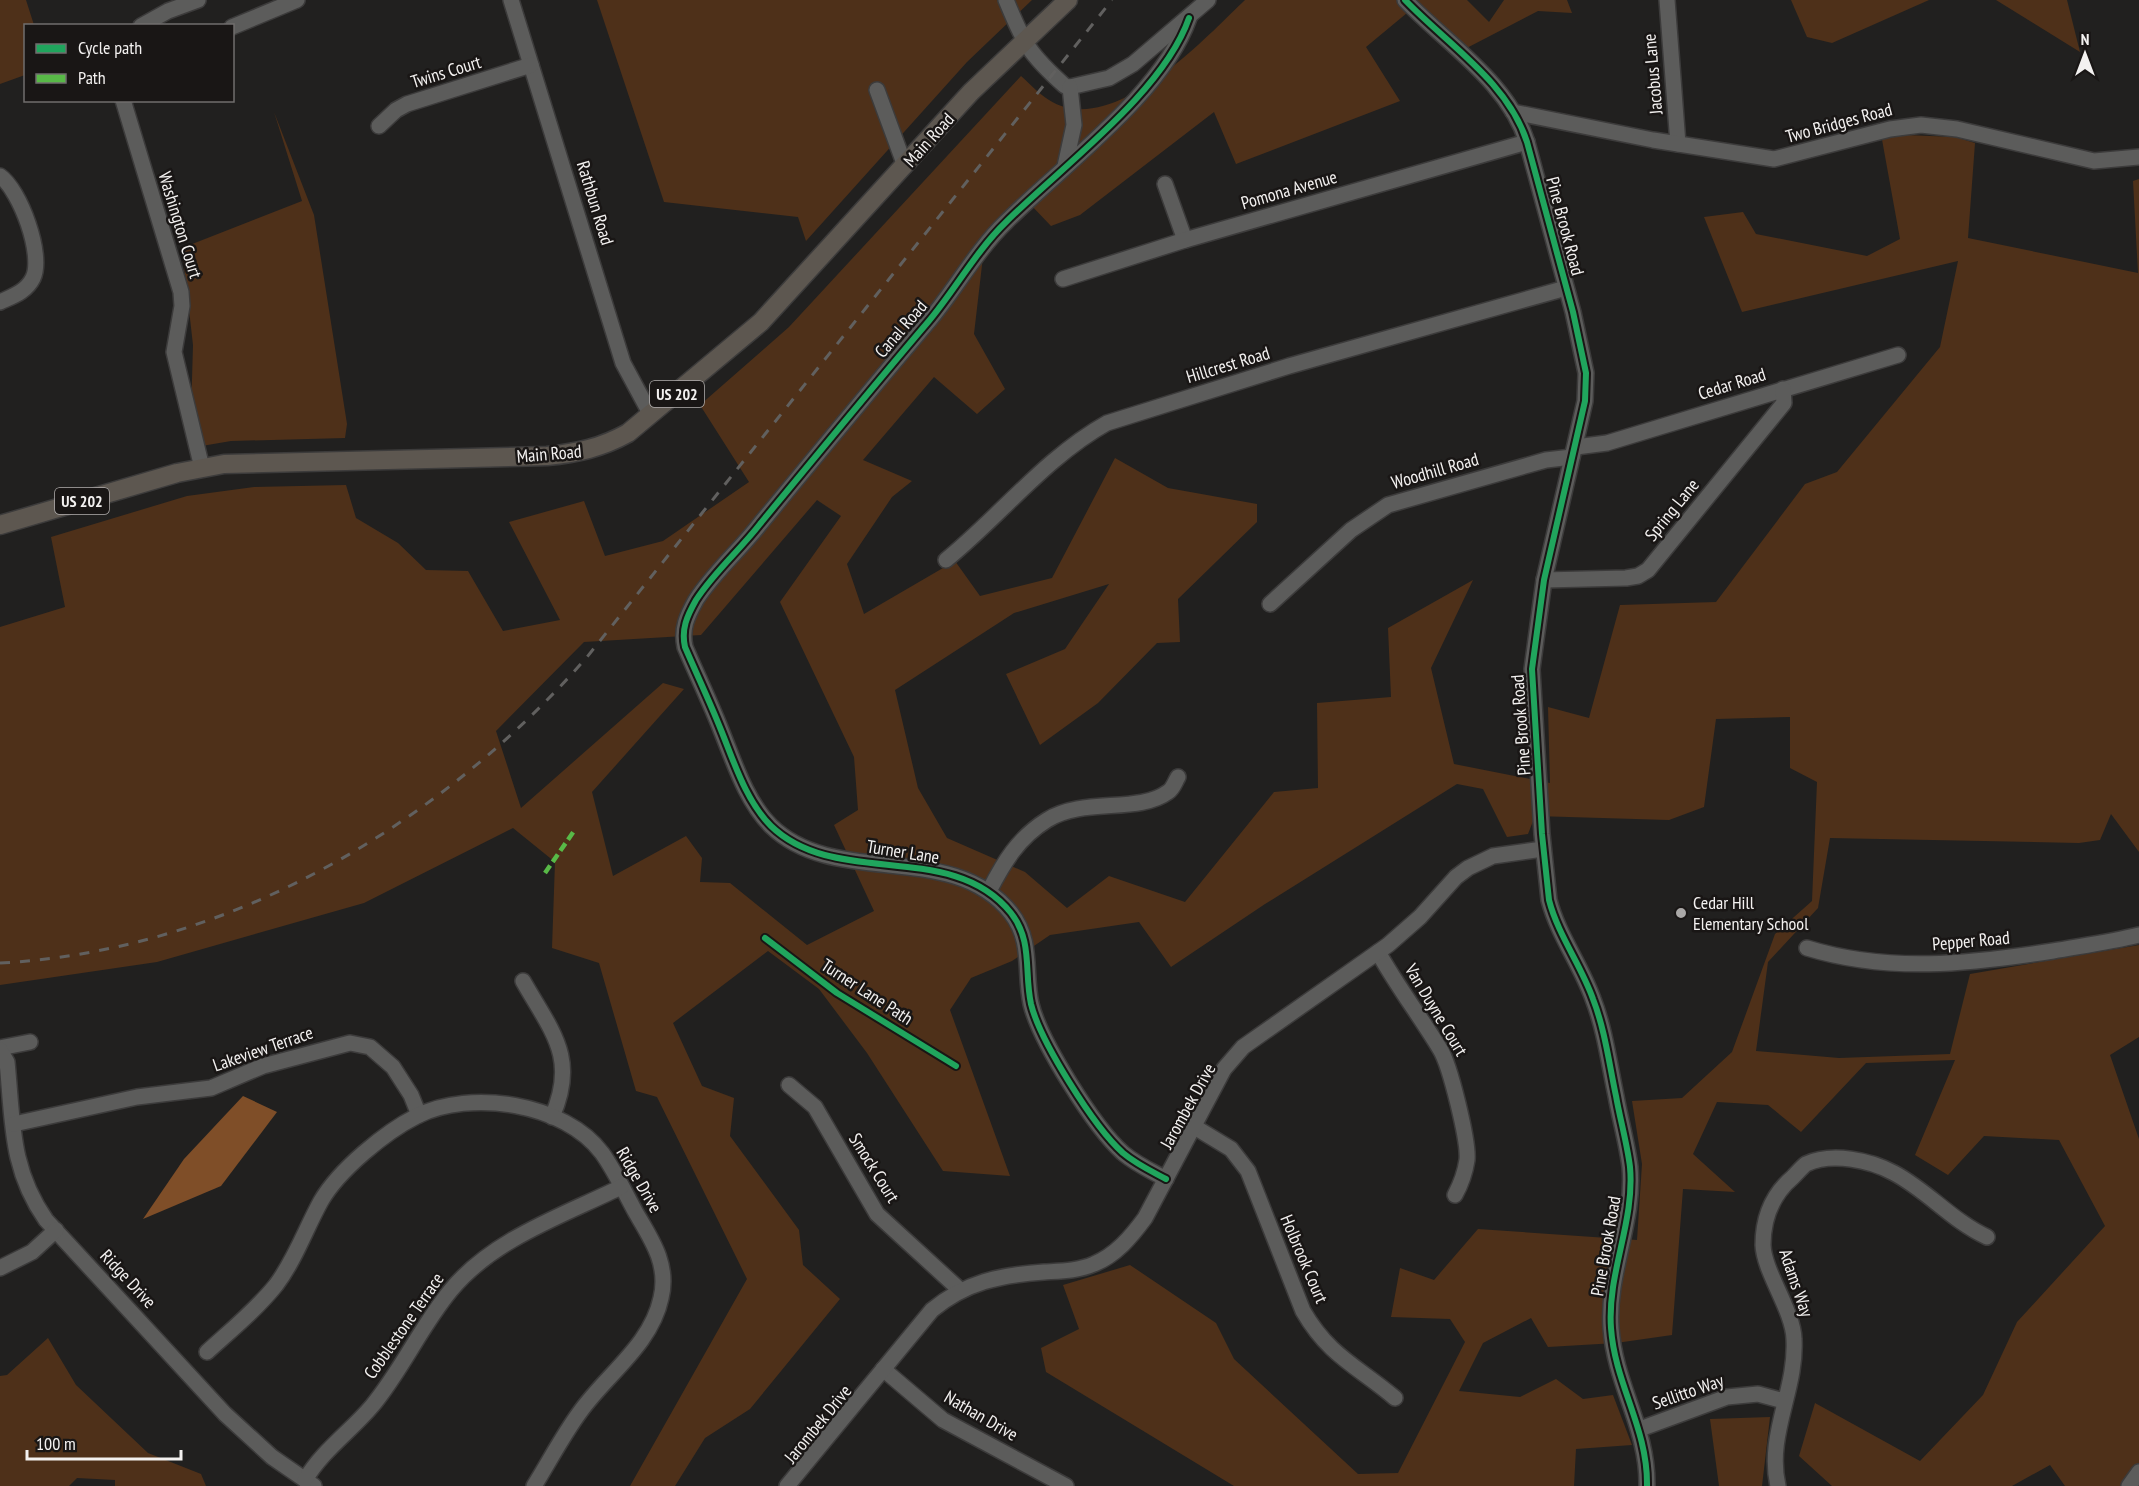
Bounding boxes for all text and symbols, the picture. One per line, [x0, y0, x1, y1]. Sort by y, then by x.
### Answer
legend [24, 24, 234, 102]
north arrow [2055, 24, 2115, 84]
text: N [2081, 29, 2089, 49]
street label: Jacobus Lane [1638, 33, 1668, 116]
text: Cycle path [78, 36, 142, 59]
street label: Twins Court [408, 50, 484, 93]
text: Path [78, 66, 106, 89]
street label: Two Bridges Road [1783, 97, 1895, 148]
street label: Main Road [898, 108, 959, 172]
street label: Rathbun Road [572, 158, 619, 248]
street label: Pomona Avenue [1238, 165, 1340, 214]
street label: Washington Court [153, 169, 208, 281]
street label: Pine Brook Road [1541, 174, 1590, 278]
street label: Canal Road [869, 295, 932, 362]
street label: Hillcrest Road [1183, 341, 1272, 388]
street label: Cedar Road [1695, 362, 1769, 405]
road number: US 202 [650, 381, 704, 407]
street label: Main Road [516, 439, 582, 468]
street label: Woodhill Road [1389, 447, 1481, 494]
street label: Spring Lane [1640, 474, 1704, 546]
road number: US 202 [55, 488, 109, 514]
street label: Pine Brook Road [1505, 674, 1536, 776]
street label: Turner Lane [865, 834, 941, 869]
place label: Cedar Hill Elementary School [1693, 891, 1809, 935]
marker: Cedar Hill Elementary School [1674, 906, 1688, 920]
street label: Pepper Road [1931, 926, 2011, 955]
street label: Turner Lane Path [817, 953, 917, 1030]
street label: Van Duyne Court [1399, 959, 1473, 1060]
street label: Lakeview Terrace [210, 1021, 316, 1076]
street label: Jarombek Drive [1154, 1059, 1220, 1153]
street label: Smock Court [844, 1129, 905, 1207]
street label: Ridge Drive [611, 1143, 667, 1217]
street label: Pine Brook Road [1585, 1194, 1626, 1298]
street label: Holbrook Court [1276, 1211, 1333, 1307]
street label: Ridge Drive [95, 1244, 161, 1313]
street label: Adams Way [1774, 1246, 1819, 1320]
street label: Cobblestone Terrace [359, 1268, 449, 1383]
street label: Sellitto Way [1649, 1369, 1727, 1414]
street label: Jarombek Drive [778, 1380, 856, 1468]
street label: Nathan Drive [940, 1385, 1022, 1446]
scale bar [27, 1423, 182, 1461]
text: 100 m [36, 1432, 76, 1455]

